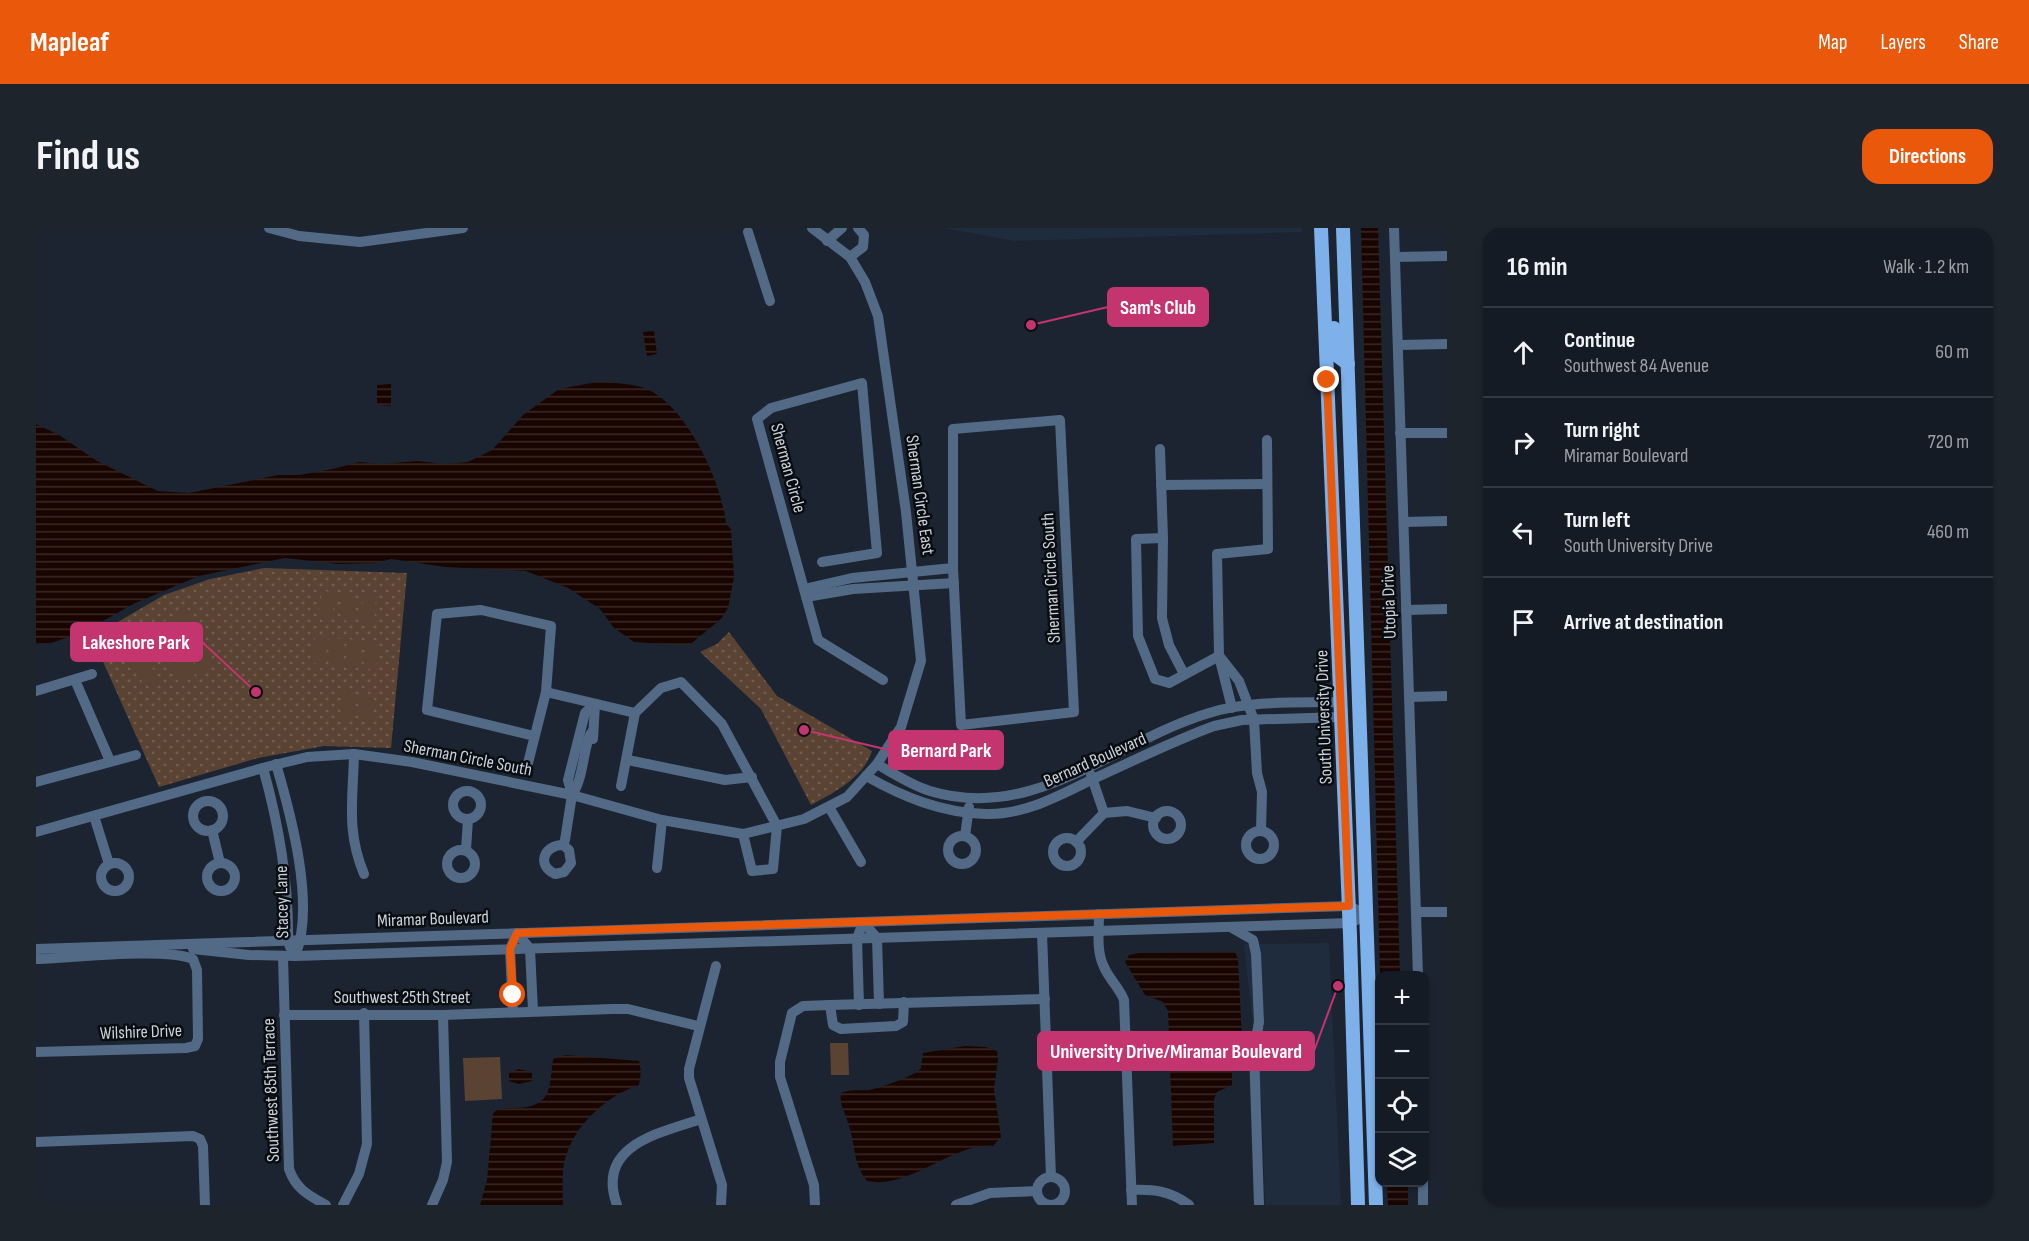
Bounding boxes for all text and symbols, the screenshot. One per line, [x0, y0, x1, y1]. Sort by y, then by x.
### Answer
text: Mapleaf [30, 26, 109, 59]
text: Map [1818, 30, 1847, 55]
text: Layers [1880, 30, 1926, 55]
text: Share [1959, 30, 1999, 55]
button: Directions [1862, 129, 1993, 184]
text: Find us [36, 131, 140, 182]
text: 16 min [1507, 252, 1568, 283]
text: Walk · 1.2 km [1883, 255, 1969, 279]
callout: Sam's Club [1108, 288, 1208, 326]
text: Sam's Club [1120, 296, 1196, 320]
text: Continue [1564, 327, 1635, 354]
icon: ahead [1507, 336, 1540, 369]
text: 60 m [1935, 340, 1969, 364]
text: Southwest 84 Avenue [1564, 354, 1709, 378]
route end [1313, 366, 1339, 392]
text: Turn right [1564, 417, 1640, 444]
street label: Sherman Circle [766, 421, 810, 515]
icon: right [1507, 426, 1540, 459]
text: 720 m [1928, 430, 1969, 454]
street label: Sherman Circle East [901, 434, 939, 557]
text: Miramar Boulevard [1564, 444, 1688, 468]
text: Turn left [1564, 507, 1630, 534]
street label: Sherman Circle South [1037, 512, 1065, 644]
icon: left [1507, 516, 1540, 549]
text: 460 m [1927, 520, 1969, 544]
text: South University Drive [1564, 534, 1713, 558]
street label: Utopia Drive [1377, 565, 1401, 639]
icon: arrive [1507, 606, 1540, 639]
text: Arrive at destination [1564, 609, 1723, 636]
callout: Lakeshore Park [71, 623, 202, 661]
text: Lakeshore Park [82, 631, 190, 655]
street label: South University Drive [1311, 650, 1337, 784]
street label: Bernard Boulevard [1041, 728, 1149, 792]
callout: Bernard Park [889, 731, 1003, 769]
street label: Sherman Circle South [402, 735, 534, 781]
text: Bernard Park [901, 739, 992, 763]
street label: Stacey Lane [271, 866, 293, 938]
street label: Miramar Boulevard [377, 907, 489, 931]
map controls [1375, 971, 1429, 1187]
button: + [1375, 971, 1429, 1025]
route start [499, 981, 525, 1007]
street label: Southwest 25th Street [334, 987, 471, 1008]
street label: Southwest 85th Terrace [258, 1018, 284, 1162]
street label: Wilshire Drive [99, 1020, 183, 1044]
button: − [1375, 1025, 1429, 1079]
callout: University Drive/Miramar Boulevard [1038, 1032, 1314, 1070]
text: University Drive/Miramar Boulevard [1050, 1040, 1302, 1064]
button: locate [1375, 1079, 1429, 1133]
button: layers [1375, 1133, 1429, 1187]

